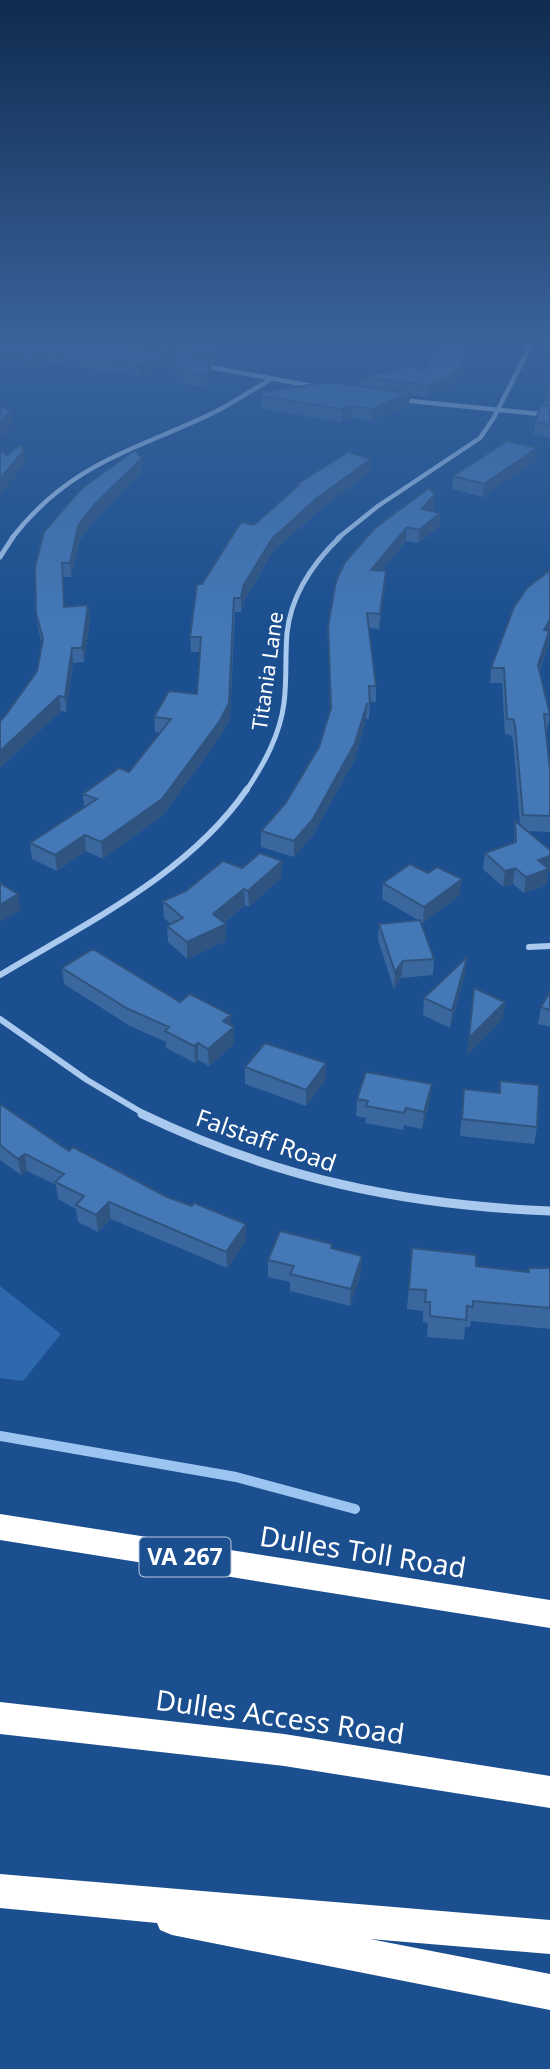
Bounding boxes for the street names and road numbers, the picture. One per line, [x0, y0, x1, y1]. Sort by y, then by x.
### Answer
street label: Titania Lane [245, 610, 289, 732]
street label: Falstaff Road [192, 1100, 341, 1179]
street label: Dulles Toll Road [257, 1516, 469, 1586]
road number: VA 267 [140, 1538, 230, 1576]
street label: Dulles Access Road [153, 1680, 407, 1752]

